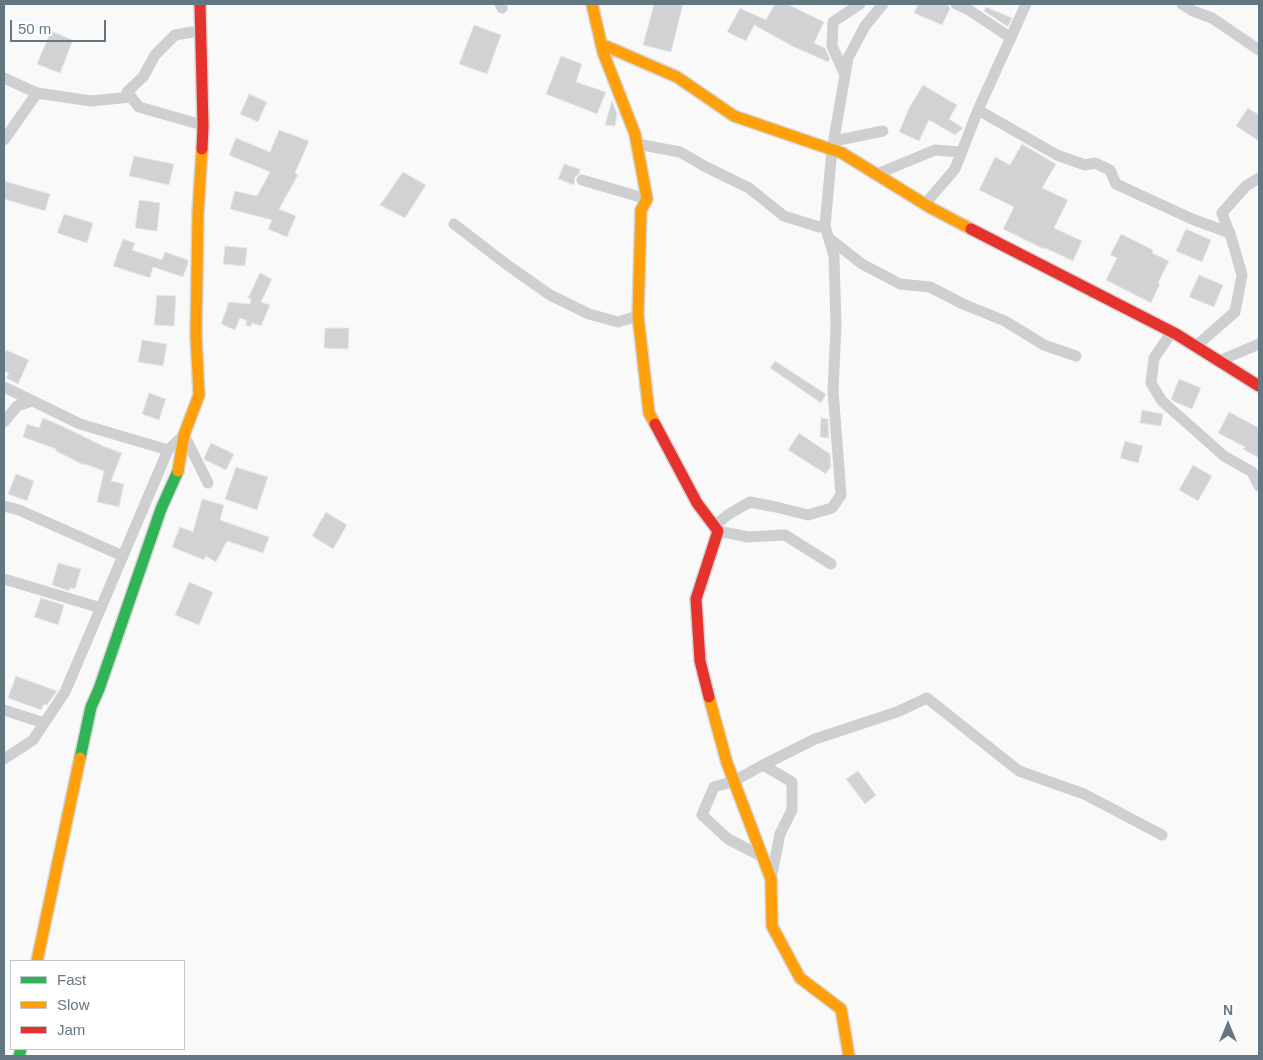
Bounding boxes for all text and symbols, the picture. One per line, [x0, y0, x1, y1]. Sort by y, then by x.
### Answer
scale bar [12, 10, 109, 42]
text: 50 m [18, 20, 51, 37]
legend [10, 960, 185, 1050]
text: Fast [57, 971, 86, 988]
text: Slow [57, 996, 90, 1013]
north arrow [1203, 1000, 1253, 1050]
text: N [1223, 1002, 1233, 1018]
text: Jam [57, 1021, 85, 1038]

